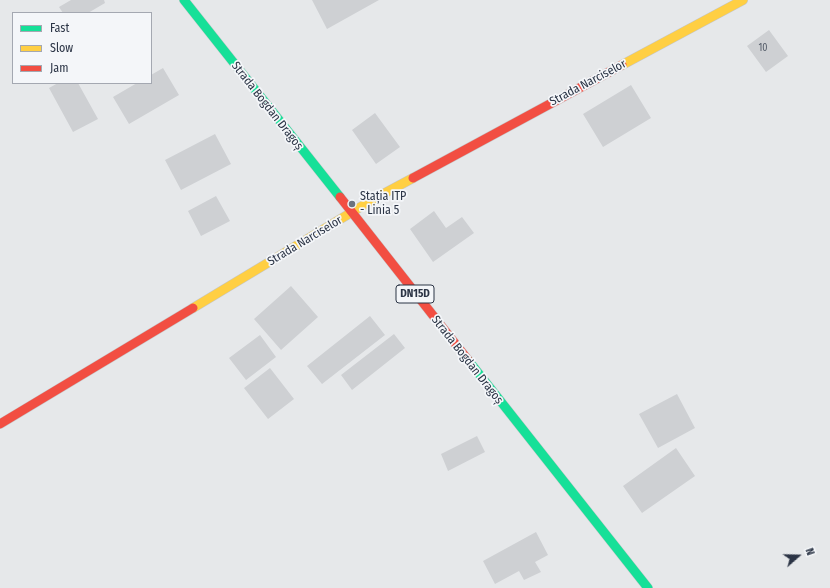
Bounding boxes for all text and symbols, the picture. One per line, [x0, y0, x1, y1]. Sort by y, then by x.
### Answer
legend [12, 12, 152, 84]
text: Fast [50, 21, 69, 35]
text: Slow [50, 41, 73, 55]
house number: 10 [758, 42, 768, 54]
street label: Strada Narciselor [547, 57, 629, 109]
street label: Strada Bogdan Dragoș [228, 59, 306, 153]
text: Jam [50, 61, 68, 75]
place label: Stația ITP - Linia 5 [360, 190, 406, 218]
marker: Stația ITP - Linia 5 [347, 199, 357, 209]
street label: Strada Narciselor [265, 213, 345, 269]
road number: DN15D [396, 285, 434, 303]
street label: Strada Bogdan Dragoș [428, 313, 506, 407]
north arrow [778, 536, 818, 576]
text: N [803, 546, 817, 557]

